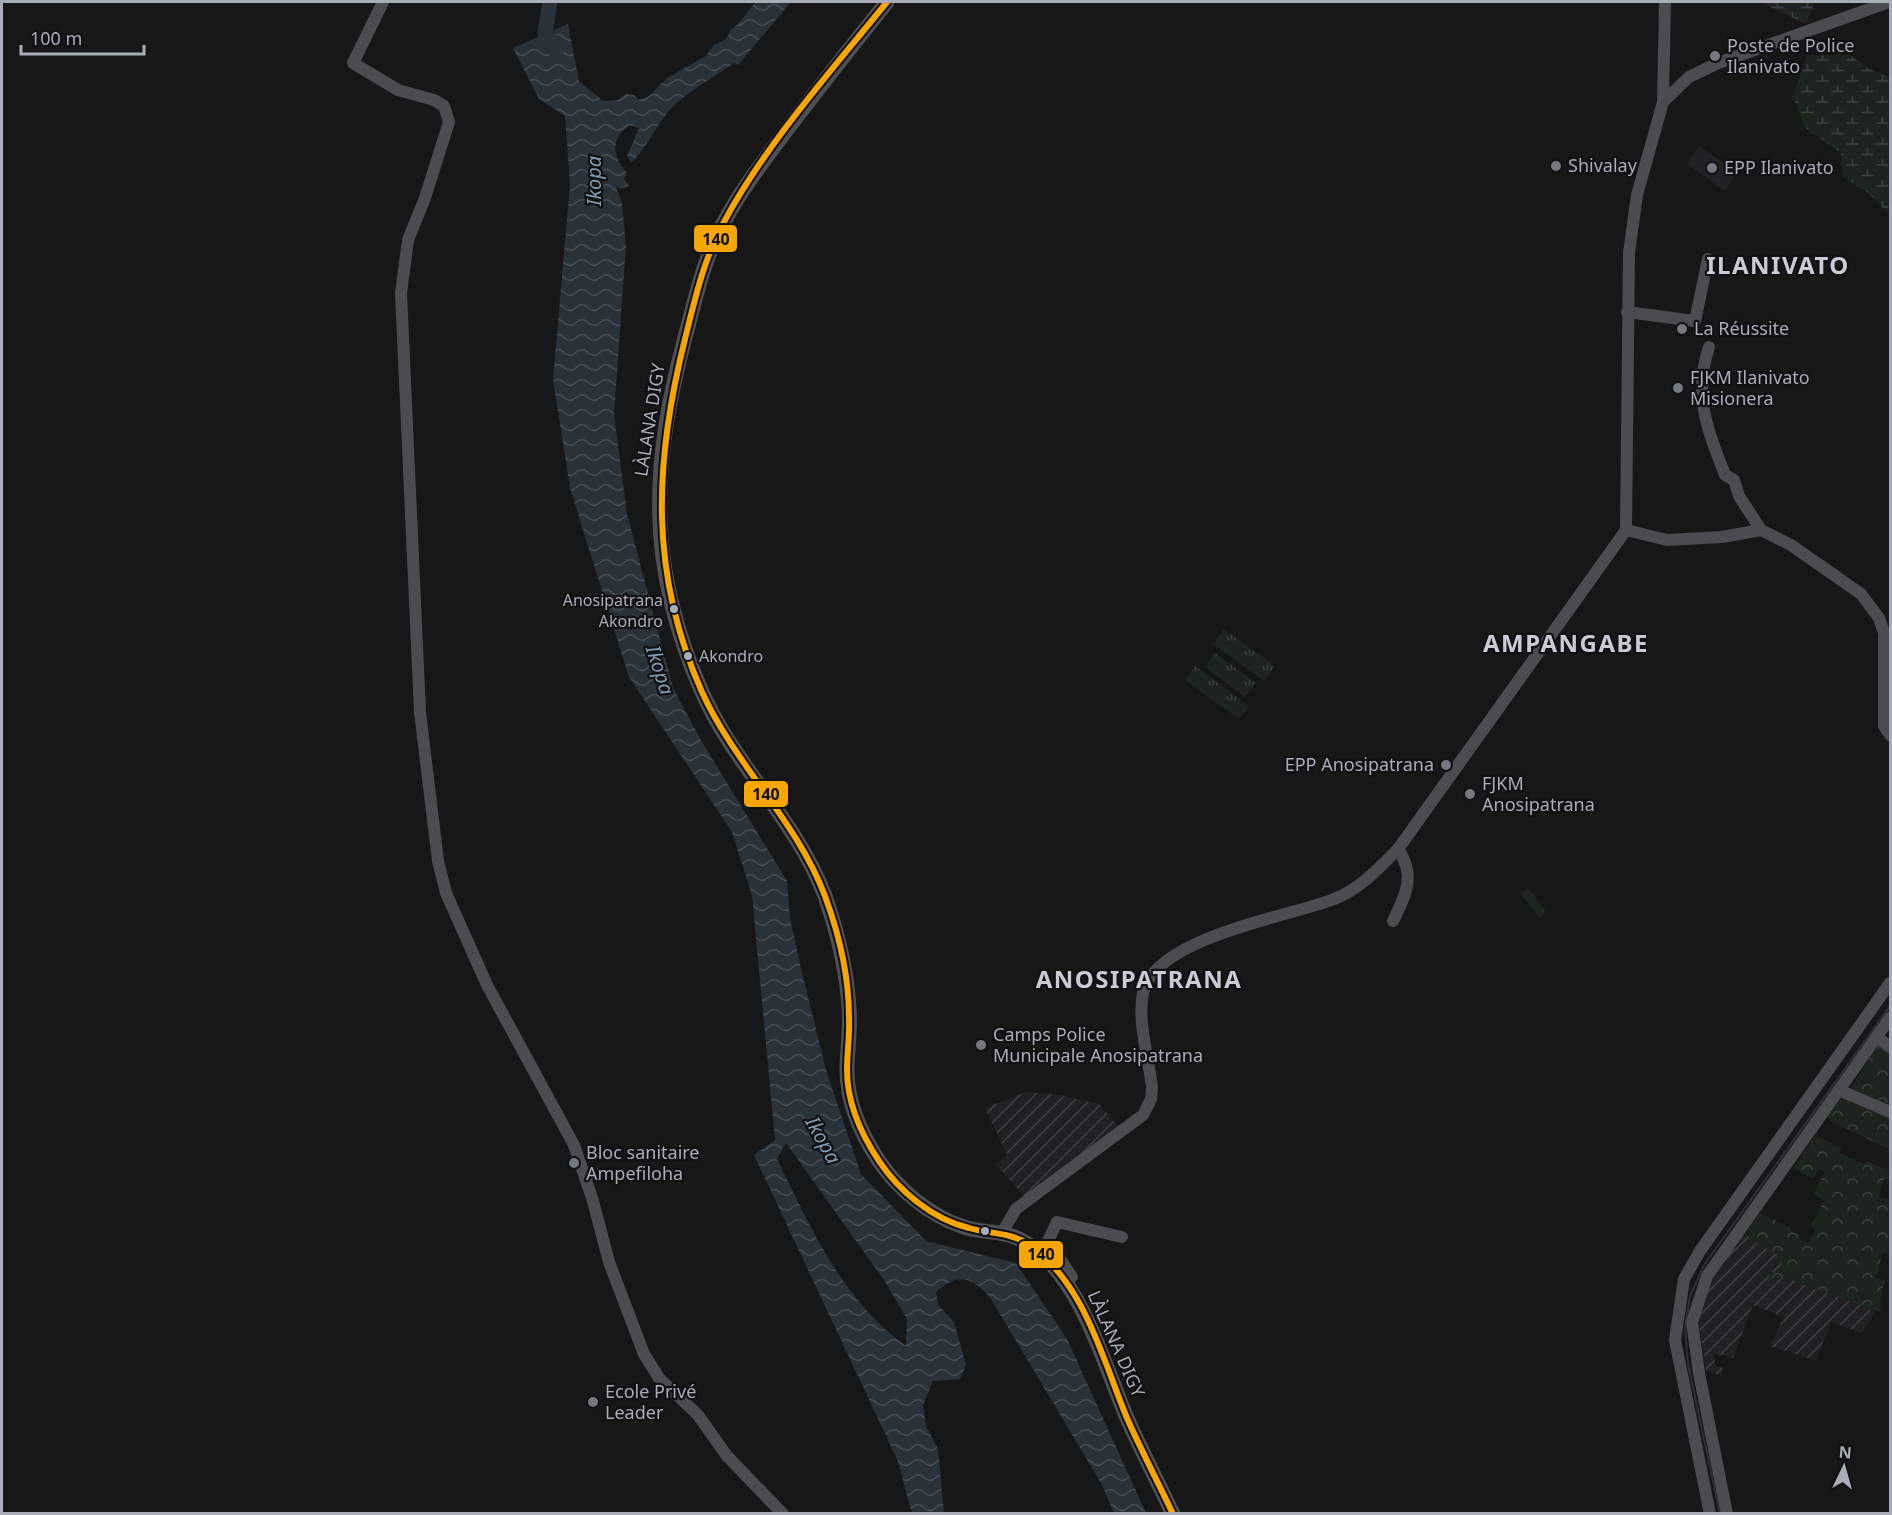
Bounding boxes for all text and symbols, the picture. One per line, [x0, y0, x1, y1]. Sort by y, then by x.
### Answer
scale bar [21, 18, 144, 56]
text: 100 m [30, 26, 82, 50]
place label: Poste de Police Ilanivato [1727, 33, 1855, 78]
marker: Poste de Police Ilanivato [1708, 49, 1722, 63]
place label: Shivalay [1568, 153, 1638, 177]
place label: EPP Ilanivato [1724, 155, 1834, 179]
water label: Ikopa [580, 156, 607, 207]
marker: Shivalay [1549, 159, 1563, 173]
marker: EPP Ilanivato [1705, 161, 1719, 175]
line badge: 140 [693, 224, 738, 253]
text: 140 [702, 228, 730, 250]
district label: ILANIVATO [1706, 248, 1850, 281]
place label: La Réussite [1694, 316, 1789, 340]
marker: La Réussite [1675, 322, 1689, 336]
street label: LÀLANA DIGY [628, 361, 670, 478]
place label: FJKM Ilanivato Misionera [1690, 365, 1810, 410]
marker: FJKM Ilanivato Misionera [1671, 381, 1685, 395]
place label: Anosipatrana Akondro [563, 589, 663, 632]
marker: Anosipatrana Akondro [668, 603, 680, 615]
district label: AMPANGABE [1483, 626, 1649, 659]
water label: Ikopa [640, 641, 681, 698]
place label: Akondro [699, 645, 763, 667]
marker: Akondro [682, 650, 694, 662]
place label: EPP Anosipatrana [1285, 752, 1434, 776]
marker: EPP Anosipatrana [1439, 758, 1453, 772]
place label: FJKM Anosipatrana [1482, 771, 1595, 816]
line badge: 140 [743, 780, 789, 808]
text: 140 [752, 783, 780, 805]
marker: FJKM Anosipatrana [1463, 787, 1477, 801]
district label: ANOSIPATRANA [1036, 962, 1242, 995]
place label: Camps Police Municipale Anosipatrana [993, 1022, 1203, 1067]
marker: Camps Police Municipale Anosipatrana [974, 1038, 988, 1052]
water label: Ikopa [799, 1110, 847, 1168]
place label: Bloc sanitaire Ampefiloha [586, 1140, 700, 1185]
marker: Bloc sanitaire Ampefiloha [567, 1156, 581, 1170]
unlabelled marker [979, 1225, 991, 1237]
line badge: 140 [1018, 1240, 1064, 1269]
text: 140 [1027, 1243, 1055, 1265]
street label: LÀLANA DIGY [1083, 1287, 1151, 1401]
place label: Ecole Privé Leader [605, 1379, 696, 1424]
marker: Ecole Privé Leader [586, 1395, 600, 1409]
north arrow [1814, 1437, 1874, 1497]
text: N [1838, 1441, 1853, 1464]

